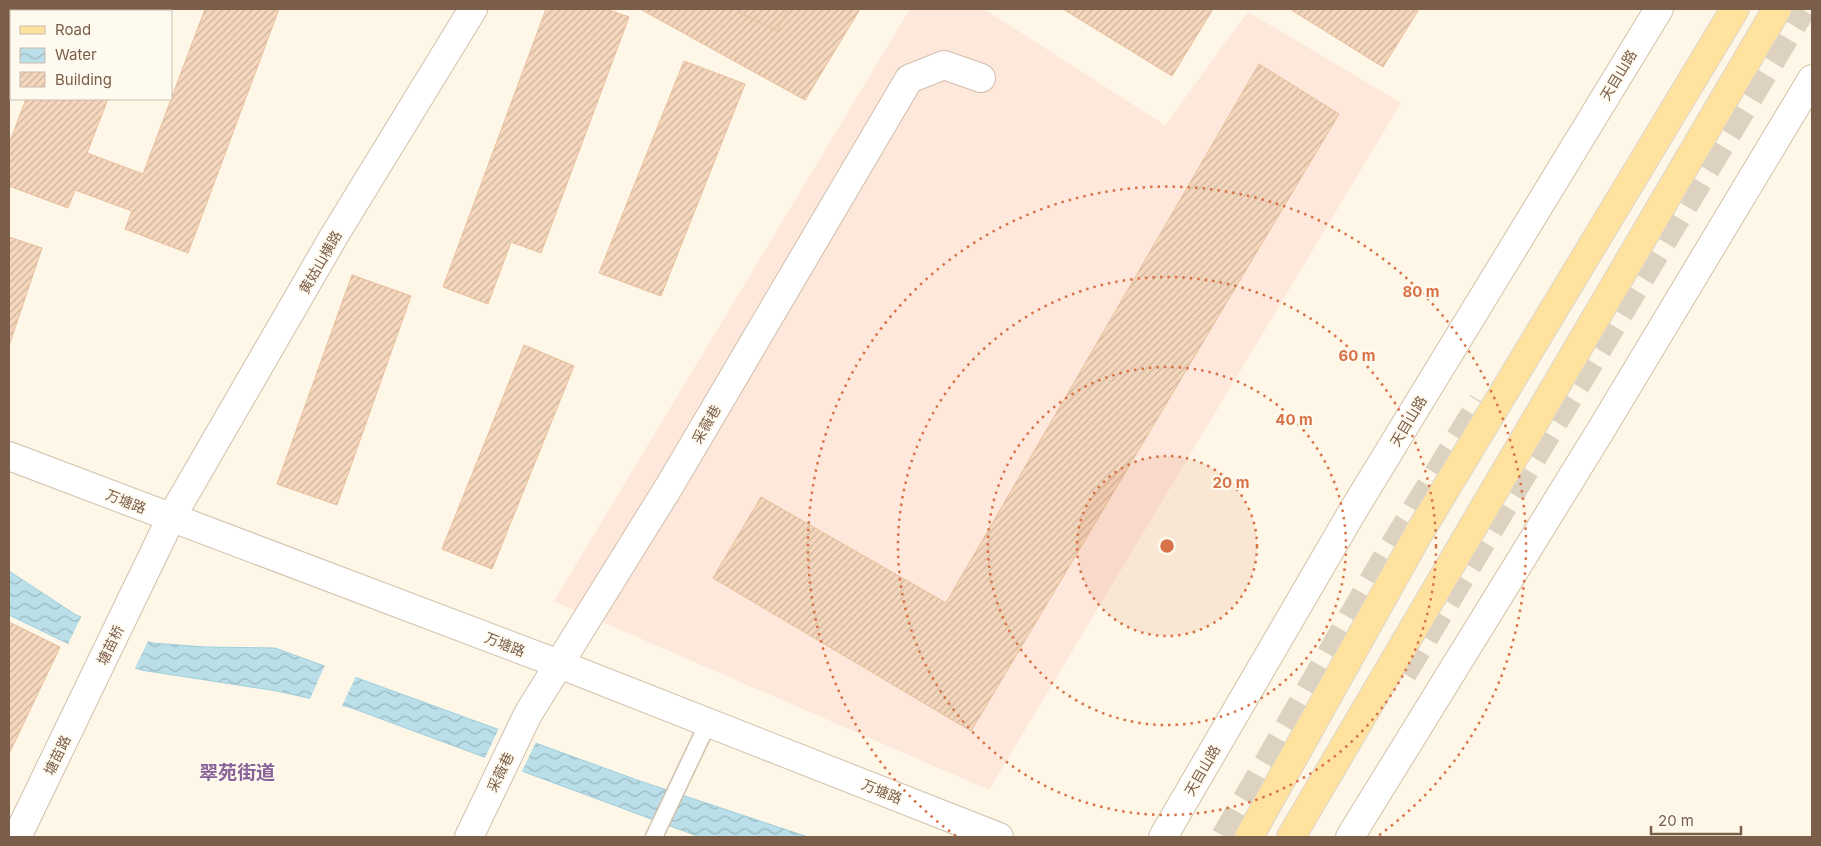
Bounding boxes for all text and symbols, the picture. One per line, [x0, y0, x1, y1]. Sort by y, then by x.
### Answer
legend [10, 10, 172, 100]
text: Road [55, 20, 91, 39]
text: Water [55, 45, 97, 64]
street label: 天目山路 [1596, 47, 1640, 103]
text: Building [55, 70, 112, 89]
street label: 黄姑山横路 [295, 227, 345, 297]
text: 80 m [1402, 282, 1440, 301]
text: 60 m [1338, 346, 1376, 365]
street label: 天目山路 [1386, 393, 1430, 449]
street label: 采薇巷 [688, 402, 724, 446]
text: 40 m [1275, 410, 1313, 429]
text: 20 m [1213, 473, 1249, 492]
street label: 万塘路 [103, 486, 149, 516]
centre of rings [1158, 537, 1176, 555]
street label: 塘苗桥 [93, 622, 127, 668]
street label: 万塘路 [482, 629, 528, 659]
street label: 塘苗路 [40, 732, 74, 778]
street label: 天目山路 [1181, 742, 1223, 798]
street label: 采薇巷 [483, 749, 517, 795]
district label: 翠苑街道 [199, 761, 275, 784]
street label: 万塘路 [859, 775, 905, 807]
scale bar [1651, 804, 1741, 836]
text: 20 m [1658, 811, 1694, 830]

